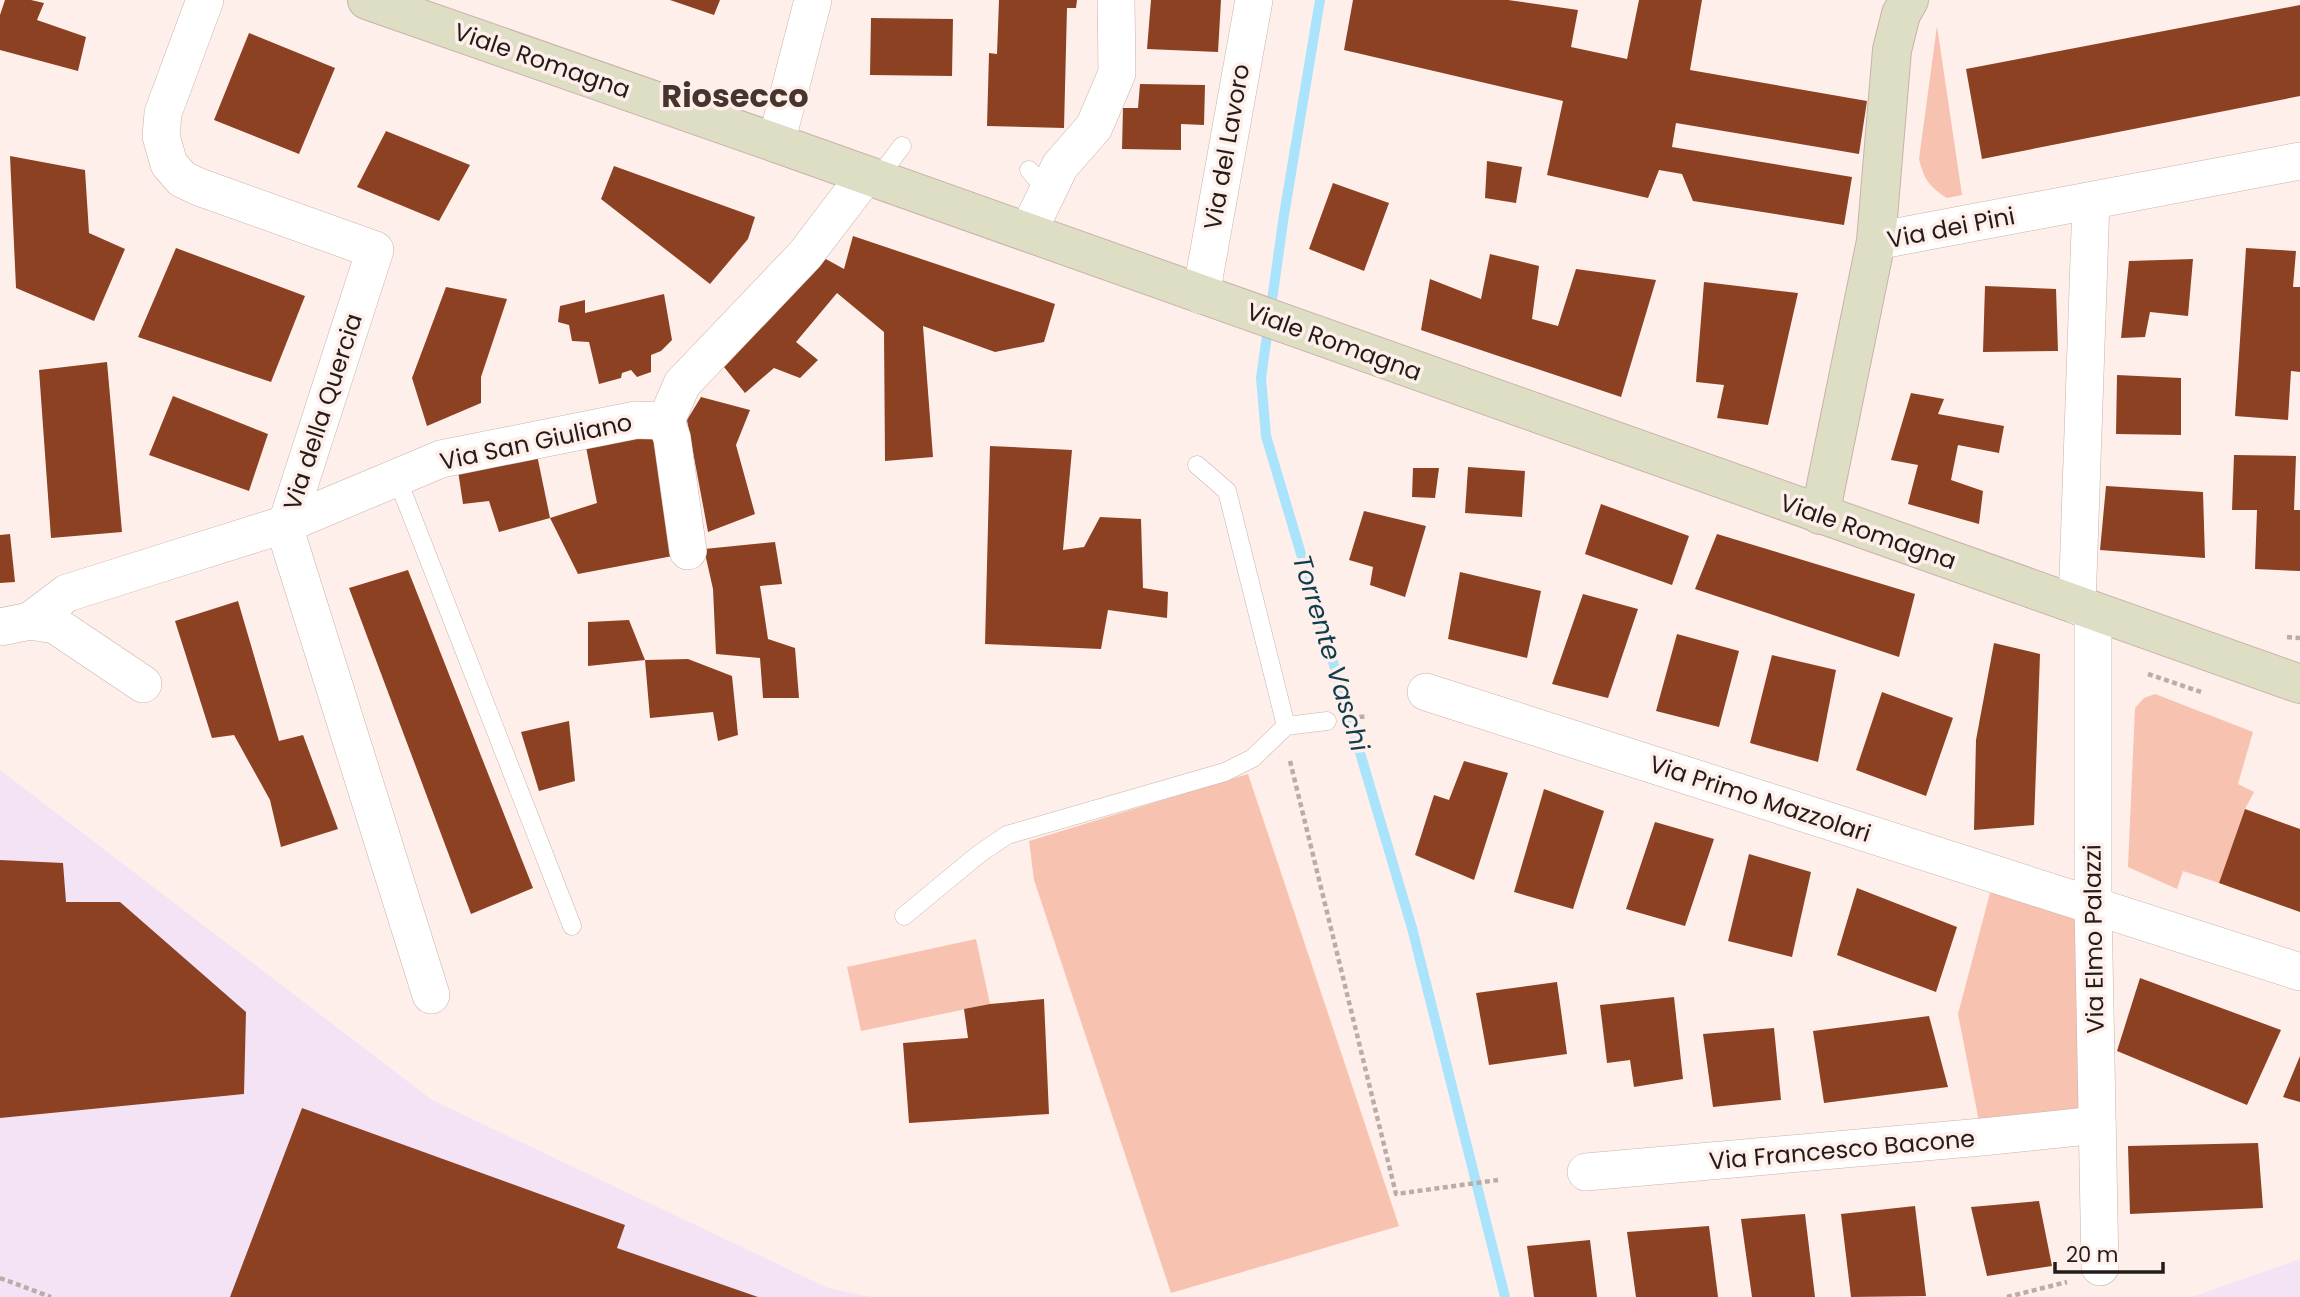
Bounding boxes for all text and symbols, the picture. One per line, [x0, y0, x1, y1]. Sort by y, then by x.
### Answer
street label: Viale Romagna [450, 15, 635, 106]
street label: Via del Lavoro [1196, 61, 1257, 232]
district label: Riosecco [661, 73, 809, 118]
street label: Via dei Pini [1884, 199, 2017, 256]
street label: Viale Romagna [1242, 295, 1426, 389]
street label: Via della Quercia [275, 309, 370, 514]
street label: Via San Giuliano [437, 405, 635, 478]
street label: Viale Romagna [1776, 486, 1961, 577]
water label: Torrente Vaschi [1284, 550, 1378, 756]
street label: Via Primo Mazzolari [1645, 747, 1875, 850]
street label: Via Elmo Palazzi [2075, 844, 2112, 1034]
street label: Via Francesco Bacone [1708, 1121, 1976, 1178]
scale bar [2055, 1230, 2164, 1274]
text: 20 m [2066, 1240, 2119, 1269]

